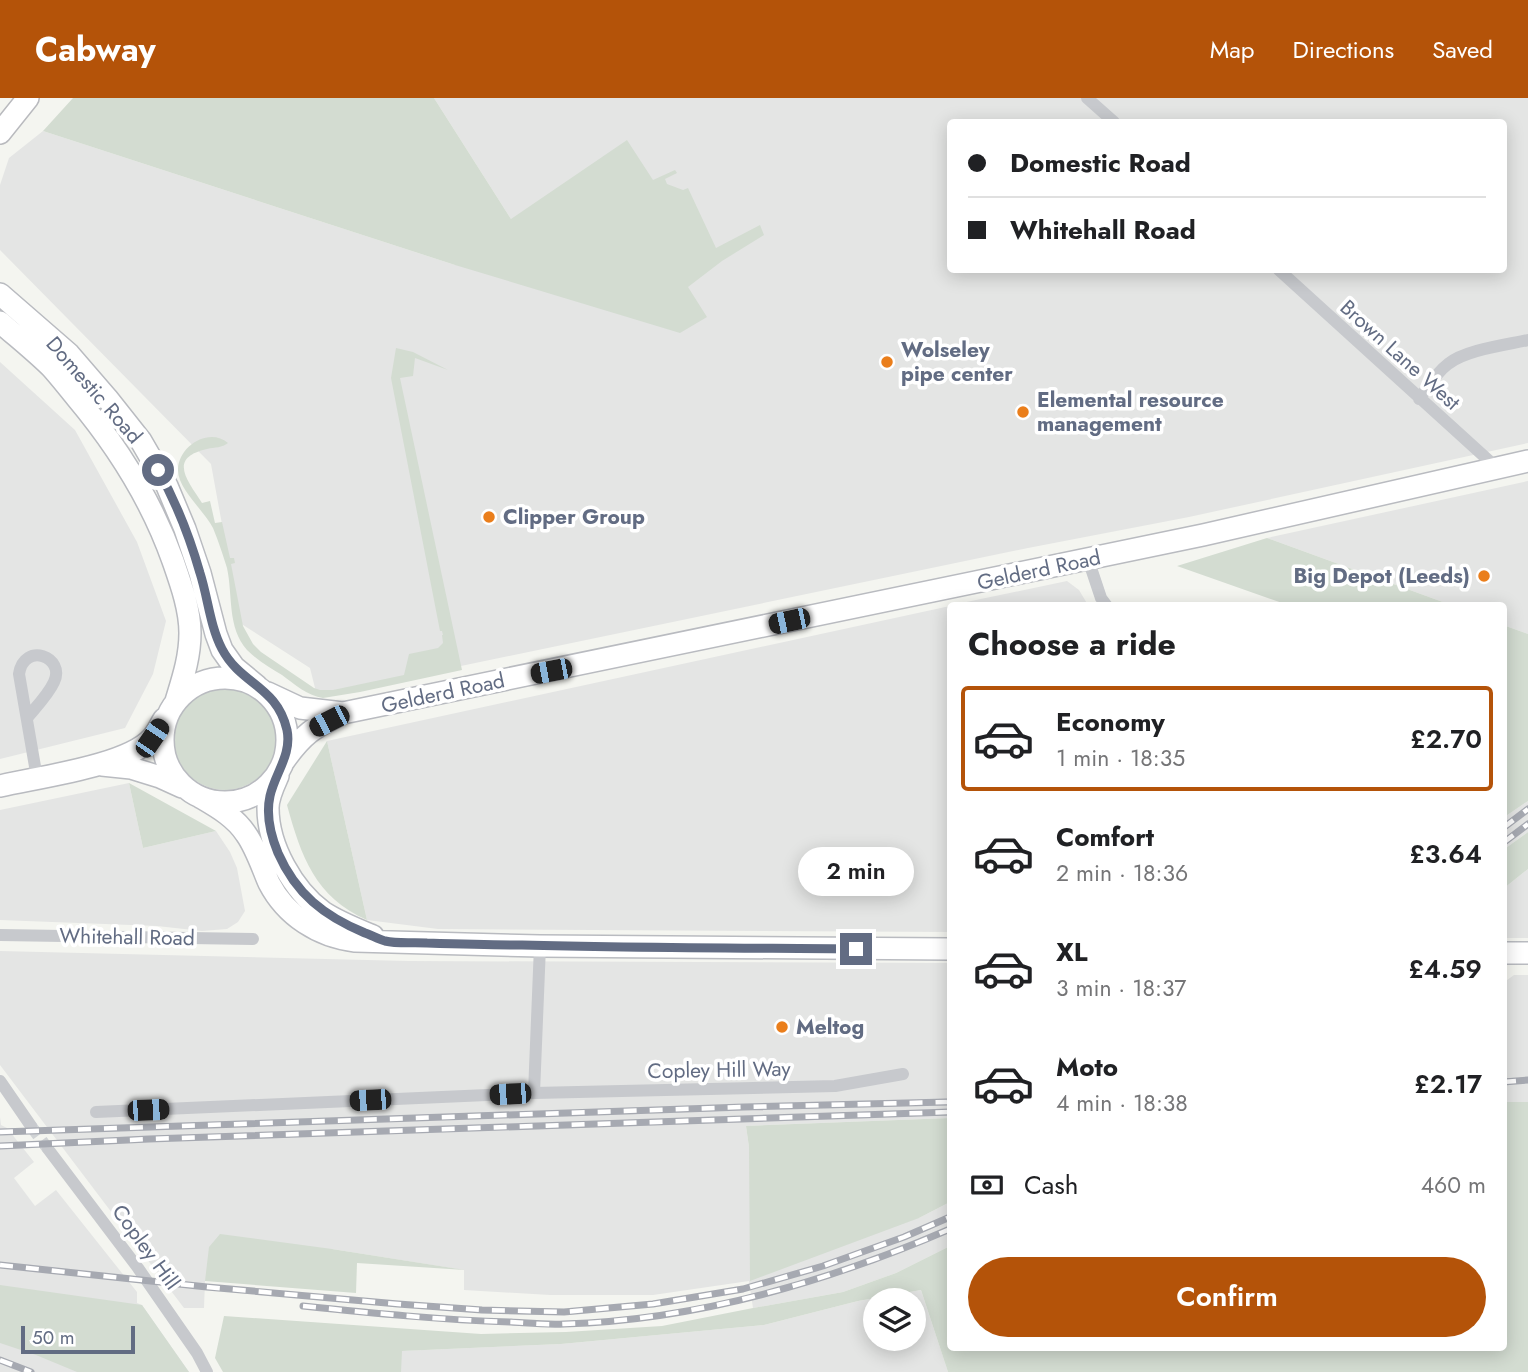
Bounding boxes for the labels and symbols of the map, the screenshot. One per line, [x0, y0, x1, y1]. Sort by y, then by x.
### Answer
street label: Brown Lane West [1333, 293, 1467, 417]
street label: Domestic Road [39, 330, 149, 450]
place label: Wolseley pipe center [901, 335, 1013, 389]
marker: Wolseley pipe center [879, 354, 895, 370]
place label: Elemental resource management [1037, 385, 1224, 439]
marker: Elemental resource management [1015, 404, 1031, 420]
route start [142, 454, 174, 486]
place label: Clipper Group [503, 502, 645, 532]
marker: Clipper Group [481, 509, 497, 525]
street label: Gelderd Road [975, 542, 1103, 598]
place label: Big Depot (Leeds) [1293, 561, 1470, 591]
marker: Big Depot (Leeds) [1476, 568, 1492, 584]
car [767, 606, 812, 636]
car [529, 657, 574, 685]
street label: Gelderd Road [379, 665, 507, 721]
car [306, 702, 353, 740]
car [132, 715, 173, 761]
callout: 2 min [798, 848, 914, 896]
street label: Whitehall Road [59, 921, 195, 953]
route end [840, 933, 872, 965]
place label: Meltog [796, 1012, 864, 1042]
marker: Meltog [774, 1019, 790, 1035]
street label: Copley Hill Way [647, 1054, 792, 1086]
car [489, 1082, 532, 1106]
car [349, 1088, 392, 1112]
car [127, 1099, 170, 1121]
street label: Copley Hill [105, 1198, 187, 1296]
scale bar [21, 1323, 135, 1355]

